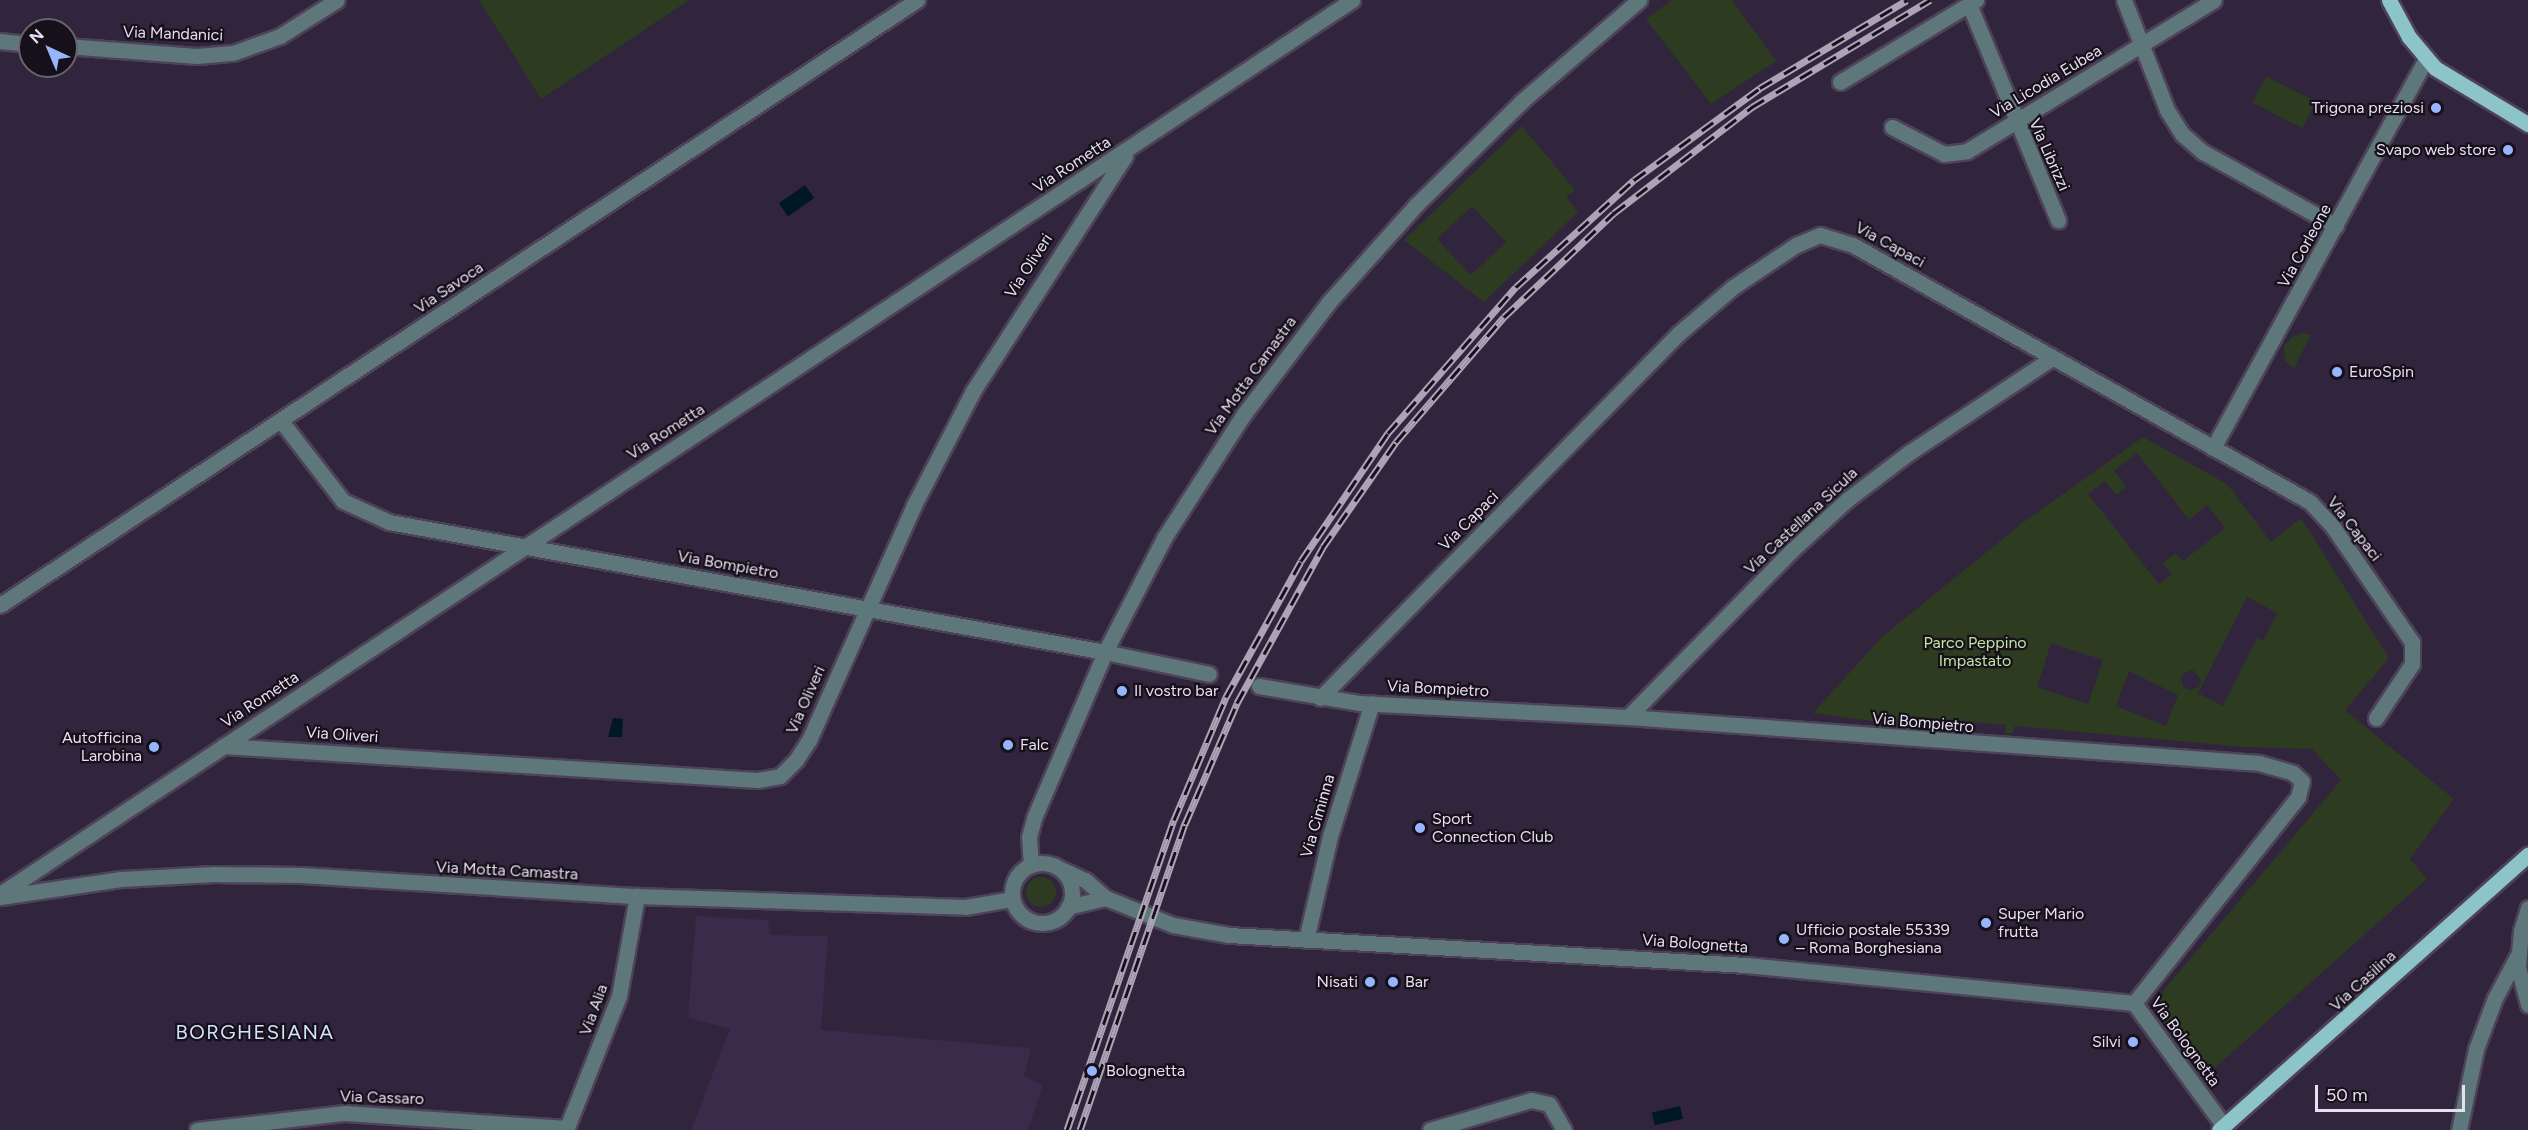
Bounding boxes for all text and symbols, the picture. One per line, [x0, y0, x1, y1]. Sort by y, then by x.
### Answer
north arrow [18, 18, 78, 78]
street label: Via Mandanici [123, 23, 223, 45]
text: N [25, 25, 48, 47]
street label: Via Licodia Eubea [1987, 41, 2105, 123]
place label: Trigona preziosi [2311, 98, 2424, 118]
marker: Trigona preziosi [2429, 101, 2443, 115]
street label: Via Librizzi [2025, 116, 2073, 194]
street label: Via Rometta [1030, 133, 1114, 197]
place label: Svapo web store [2376, 140, 2496, 160]
marker: Svapo web store [2501, 143, 2515, 157]
street label: Via Corleone [2274, 201, 2336, 291]
street label: Via Capaci [1852, 218, 1928, 272]
street label: Via Oliveri [1001, 230, 1057, 302]
street label: Via Savoca [411, 258, 487, 318]
street label: Via Motta Camastra [1201, 313, 1301, 439]
place label: EuroSpin [2349, 362, 2414, 382]
marker: EuroSpin [2330, 365, 2344, 379]
street label: Via Rometta [624, 400, 708, 464]
street label: Via Castellana Sicula [1740, 464, 1862, 578]
street label: Via Capaci [1435, 487, 1503, 555]
street label: Via Capaci [2323, 493, 2385, 565]
street label: Via Bompietro [676, 547, 780, 583]
park label: Parco Peppino Impastato [1923, 633, 2027, 671]
street label: Via Oliveri [782, 663, 830, 737]
street label: Via Rometta [218, 668, 302, 732]
street label: Via Bompietro [1386, 677, 1490, 701]
place label: Il vostro bar [1134, 681, 1218, 701]
marker: Il vostro bar [1115, 684, 1129, 698]
street label: Via Bompietro [1871, 709, 1975, 737]
street label: Via Oliveri [305, 723, 379, 747]
place label: Autofficina Larobina [62, 728, 142, 766]
place label: Falc [1020, 735, 1049, 755]
marker: Falc [1001, 738, 1015, 752]
marker: Autofficina Larobina [147, 740, 161, 754]
street label: Via Ciminna [1297, 772, 1339, 860]
place label: Sport Connection Club [1432, 809, 1553, 847]
marker: Sport Connection Club [1413, 821, 1427, 835]
street label: Via Motta Camastra [435, 858, 579, 884]
place label: Super Mario frutta [1998, 904, 2084, 942]
marker: Super Mario frutta [1979, 916, 1993, 930]
place label: Ufficio postale 55339 – Roma Borghesiana [1796, 920, 1950, 958]
street label: Via Bolognetta [1641, 931, 1749, 957]
marker: Ufficio postale 55339 – Roma Borghesiana [1777, 932, 1791, 946]
street label: Via Casilina [2326, 946, 2400, 1016]
place label: Nisati [1317, 972, 1358, 992]
place label: Bar [1405, 972, 1428, 992]
marker: Nisati [1363, 975, 1377, 989]
marker: Bar [1386, 975, 1400, 989]
street label: Via Alia [576, 982, 612, 1038]
street label: Via Bolognetta [2146, 993, 2224, 1091]
district label: BORGHESIANA [175, 1020, 335, 1044]
place label: Silvi [2092, 1032, 2121, 1052]
marker: Silvi [2126, 1035, 2140, 1049]
place label: Bolognetta [1106, 1061, 1185, 1081]
marker: Bolognetta [1083, 1062, 1101, 1080]
scale bar [2318, 1073, 2468, 1111]
text: 50 m [2326, 1084, 2368, 1106]
street label: Via Cassaro [340, 1087, 424, 1109]

